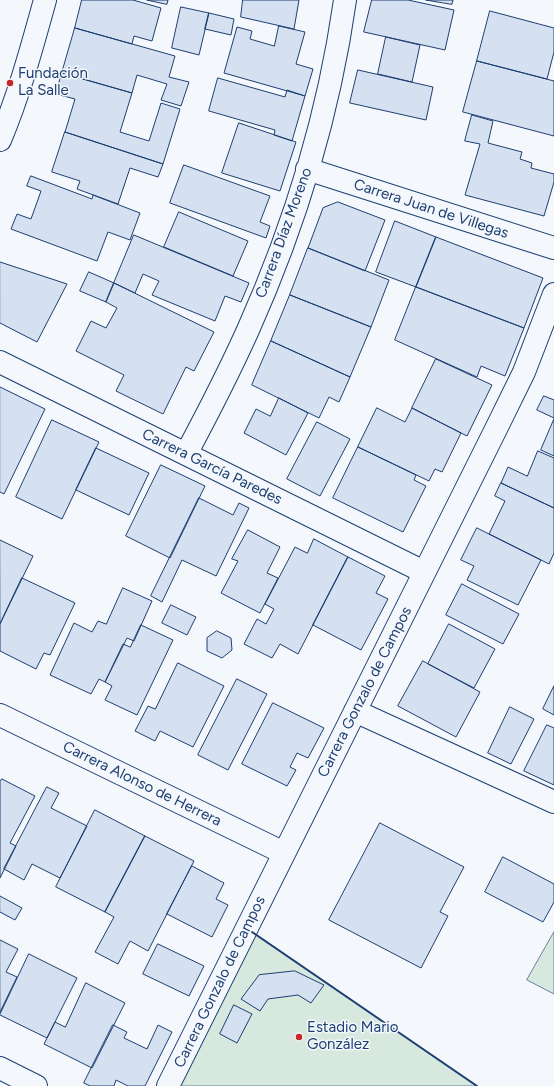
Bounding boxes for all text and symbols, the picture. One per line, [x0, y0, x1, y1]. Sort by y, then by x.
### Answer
place label: Fundación La Salle [18, 65, 88, 100]
marker: Fundación La Salle [5, 78, 15, 88]
street label: Carrera Díaz Moreno [252, 165, 316, 301]
street label: Carrera Juan de Villegas [351, 175, 511, 243]
street label: Carrera García Paredes [139, 425, 285, 509]
street label: Carrera Gonzalo de Campos [314, 604, 416, 780]
street label: Carrera Alonso de Herrera [60, 738, 224, 830]
street label: Carrera Gonzalo de Campos [171, 893, 269, 1071]
place label: Estadio Mario González [307, 1019, 398, 1054]
marker: Estadio Mario González [294, 1032, 304, 1042]

